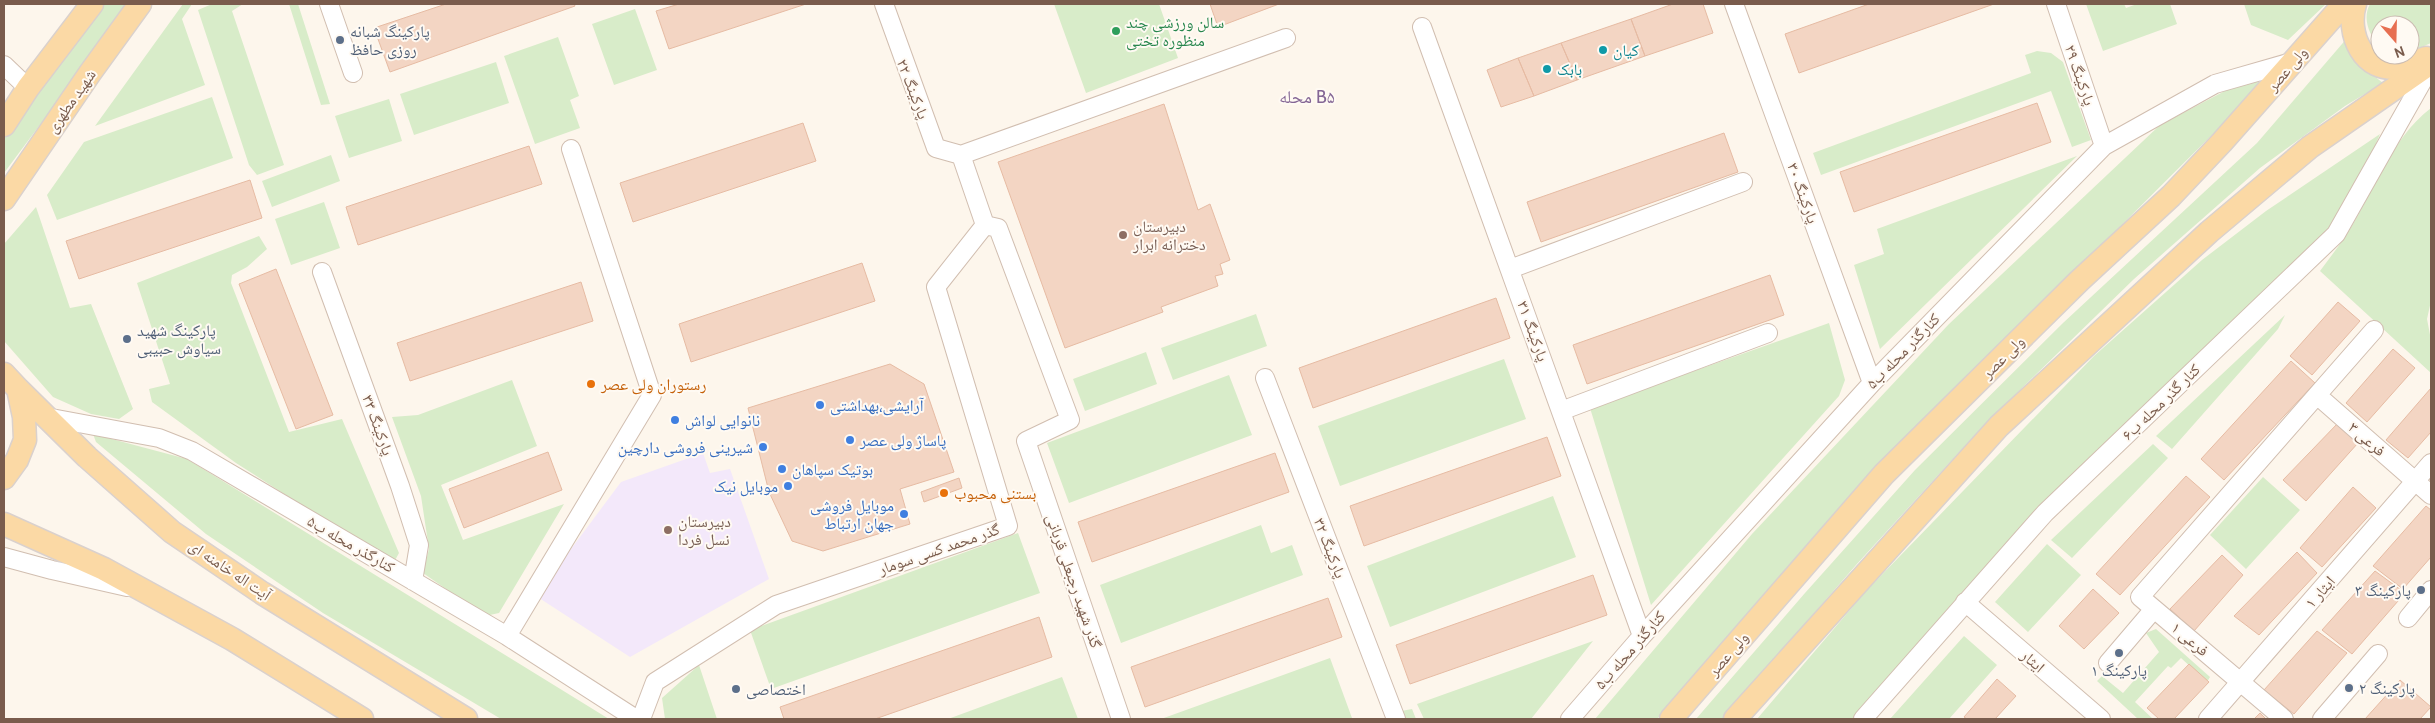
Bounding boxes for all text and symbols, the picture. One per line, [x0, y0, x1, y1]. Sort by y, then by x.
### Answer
place label: سالن ورزشی چند منظوره تختی [1126, 13, 1224, 51]
north arrow [2370, 15, 2420, 65]
place label: پارکینگ شبانه روزی حافظ [350, 22, 430, 60]
marker: سالن ورزشی چند منظوره تختی [1110, 25, 1122, 37]
marker: پارکینگ شبانه روزی حافظ [334, 34, 346, 46]
place label: کیان [1613, 41, 1639, 61]
street label: پارکینگ ۲۹ [2061, 42, 2099, 108]
text: N [2392, 42, 2407, 62]
street label: ولی عصر [2262, 43, 2312, 96]
marker: کیان [1597, 44, 1609, 56]
street label: پارکینگ ۲۲ [893, 56, 933, 122]
place label: بابک [1557, 60, 1582, 79]
marker: بابک [1541, 63, 1553, 75]
street label: شهید مطهری [42, 65, 101, 137]
district label: محله B۵ [1279, 86, 1335, 108]
street label: پارکینگ ۳۰ [1783, 160, 1823, 226]
place label: دبیرستان دخترانه ابرار [1132, 217, 1206, 254]
marker: دبیرستان دخترانه ابرار [1117, 229, 1129, 241]
street label: پارکینگ ۳۱ [1513, 298, 1553, 364]
street label: کنارگذر محله ب۵ [1862, 309, 1944, 393]
place label: پارکینگ شهید سیاوش حبیبی [137, 321, 221, 359]
street label: ولی عصر [1977, 332, 2029, 384]
marker: پارکینگ شهید سیاوش حبیبی [121, 333, 133, 345]
street label: کنار گذر محله ب۶ [2118, 360, 2204, 444]
place label: رستوران ولی عصر [600, 375, 706, 395]
marker: رستوران ولی عصر [585, 378, 597, 390]
street label: پارکینگ ۳۳ [358, 392, 398, 458]
place label: آرایشی،بهداشتی [830, 396, 924, 416]
marker: آرایشی،بهداشتی [814, 399, 826, 411]
place label: نانوایی لواش [685, 411, 760, 431]
marker: نانوایی لواش [669, 414, 681, 426]
street label: فرعی ۳ [2344, 418, 2389, 461]
place label: پاساژ ولی عصر [859, 431, 947, 451]
marker: پاساژ ولی عصر [844, 434, 856, 446]
place label: شیرینی فروشی دارچین [618, 438, 753, 458]
marker: شیرینی فروشی دارچین [757, 441, 769, 453]
place label: بوتیک سپاهان [792, 460, 873, 480]
marker: بوتیک سپاهان [776, 463, 788, 475]
place label: موبایل نیک [714, 477, 778, 497]
marker: موبایل نیک [782, 480, 794, 492]
place label: بستنی محبوب [954, 484, 1037, 504]
marker: بستنی محبوب [938, 487, 950, 499]
place label: موبایل فروشی جهان ارتباط [810, 496, 894, 534]
marker: موبایل فروشی جهان ارتباط [898, 508, 910, 520]
street label: کنارگذر محله ب۵ [304, 511, 398, 577]
street label: گذر شهید رجبعلی قربانی [1041, 511, 1106, 651]
place label: دبیرستان نسل فردا [678, 512, 731, 550]
street label: پارکینگ ۳۲ [1310, 515, 1350, 581]
street label: گذر محمد کسی سومار [875, 519, 1003, 580]
marker: دبیرستان نسل فردا [662, 524, 674, 536]
street label: آیت اله خامنه ای [185, 536, 275, 606]
street label: ایثار ۱ [2301, 572, 2339, 612]
place label: پارکینگ ۳ [2355, 581, 2411, 600]
marker: پارکینگ ۳ [2415, 584, 2427, 596]
street label: کنارگذر محله ب۵ [1591, 607, 1669, 693]
street label: فرعی ۱ [2167, 618, 2213, 661]
street label: ولی عصر [1703, 628, 1753, 681]
street label: ایثار [2016, 645, 2049, 676]
marker: پارکینگ ۱ [2113, 647, 2125, 659]
place label: پارکینگ ۱ [2091, 661, 2147, 680]
place label: پارکینگ ۲ [2359, 679, 2415, 698]
place label: اختصاصی [746, 680, 806, 700]
marker: پارکینگ ۲ [2343, 682, 2355, 694]
marker: اختصاصی [730, 683, 742, 695]

